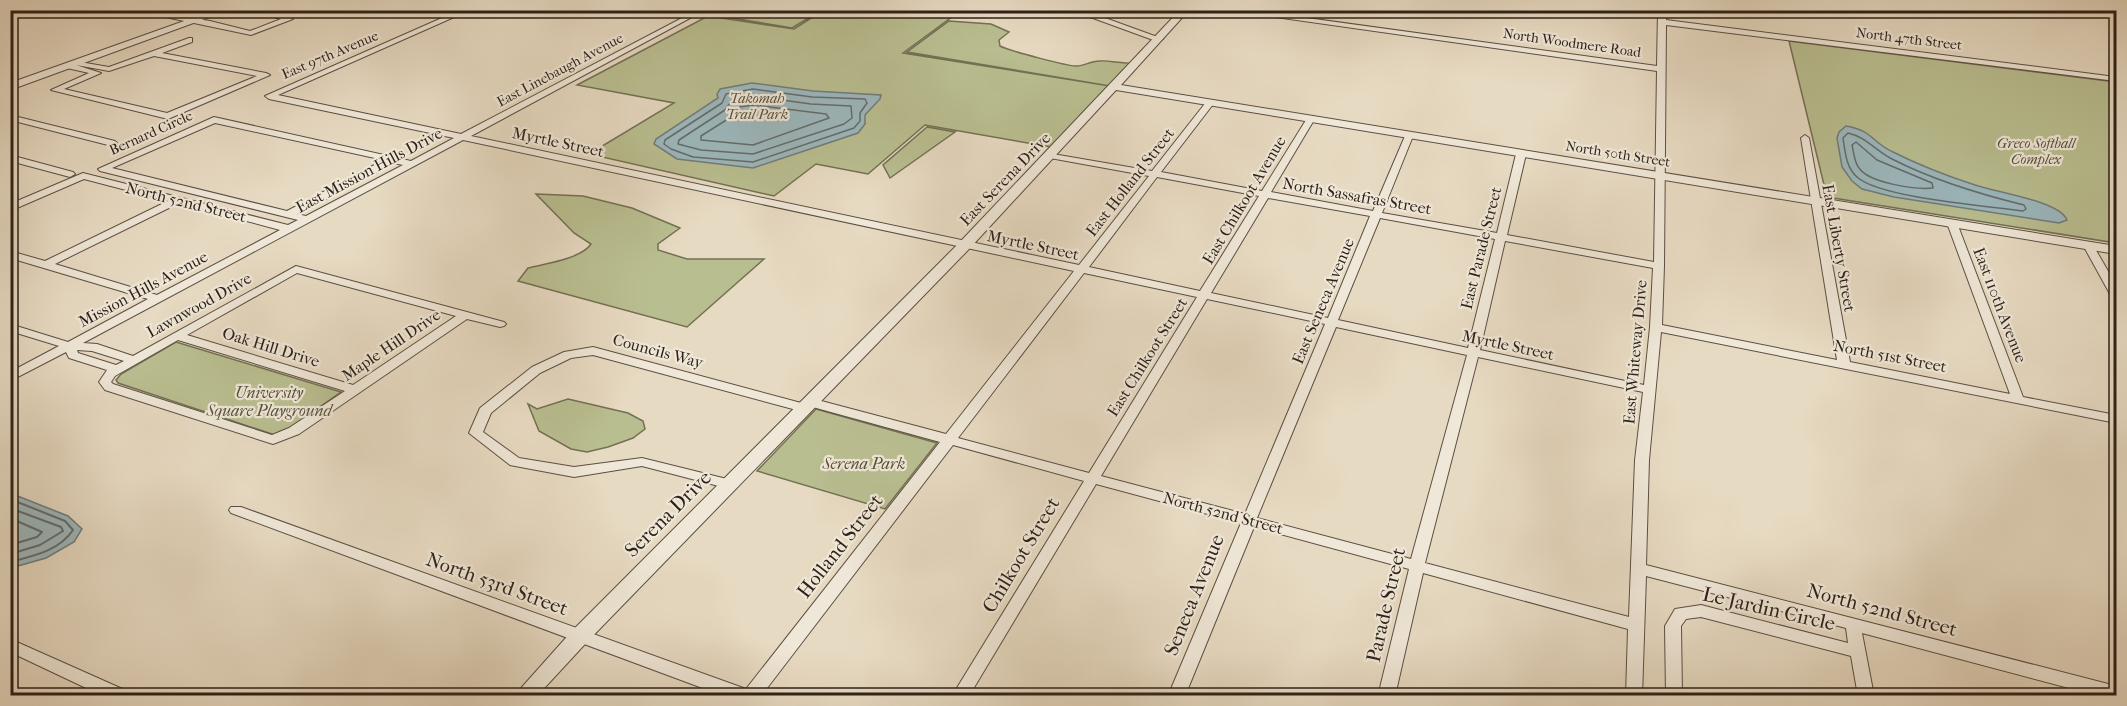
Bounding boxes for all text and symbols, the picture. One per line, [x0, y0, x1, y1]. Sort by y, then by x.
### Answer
street label: North 47th Street [1855, 24, 1963, 54]
street label: North Woodmere Road [1502, 25, 1643, 61]
street label: East 97th Avenue [279, 27, 381, 83]
street label: East Linebaugh Avenue [494, 29, 626, 111]
park label: Takomah Trail Park [726, 90, 788, 123]
street label: Bernard Circle [107, 107, 195, 159]
street label: East Mission Hills Drive [292, 123, 446, 217]
street label: Myrtle Street [510, 123, 606, 161]
street label: East Holland Street [1082, 124, 1178, 240]
street label: East Serena Drive [956, 128, 1054, 230]
street label: East Chilkoot Avenue [1198, 132, 1290, 267]
park label: Greco Softball Complex [1997, 135, 2077, 168]
street label: North 50th Street [1564, 137, 1672, 171]
street label: North Sassafras Street [1281, 174, 1433, 218]
street label: North 52nd Street [124, 178, 249, 226]
street label: East Liberty Street [1818, 183, 1860, 314]
street label: East Parade Street [1457, 184, 1505, 311]
street label: Myrtle Street [985, 226, 1081, 264]
street label: East Seneca Avenue [1288, 235, 1358, 367]
street label: East 110th Avenue [1969, 245, 2031, 365]
street label: Mission Hills Avenue [75, 247, 211, 331]
street label: Lawnwood Drive [143, 268, 255, 342]
street label: East Whiteway Drive [1619, 279, 1651, 425]
street label: East Chilkoot Street [1103, 294, 1191, 420]
street label: Maple Hill Drive [338, 305, 444, 385]
street label: Oak Hill Drive [220, 323, 322, 371]
street label: Myrtle Street [1460, 326, 1556, 364]
street label: Councils Way [611, 330, 706, 372]
street label: North 51st Street [1832, 336, 1948, 376]
park label: University Square Playground [206, 383, 333, 420]
park label: Serena Park [822, 454, 905, 473]
street label: Serena Drive [620, 466, 716, 562]
street label: North 52nd Street [1161, 488, 1285, 538]
street label: Holland Street [792, 490, 888, 602]
street label: Chilkoot Street [978, 493, 1064, 617]
street label: Seneca Avenue [1159, 531, 1229, 659]
street label: Parade Street [1362, 546, 1410, 664]
street label: North 53rd Street [423, 548, 571, 620]
street label: North 52nd Street [1804, 579, 1960, 641]
street label: Le Jardin Circle [1700, 583, 1838, 635]

